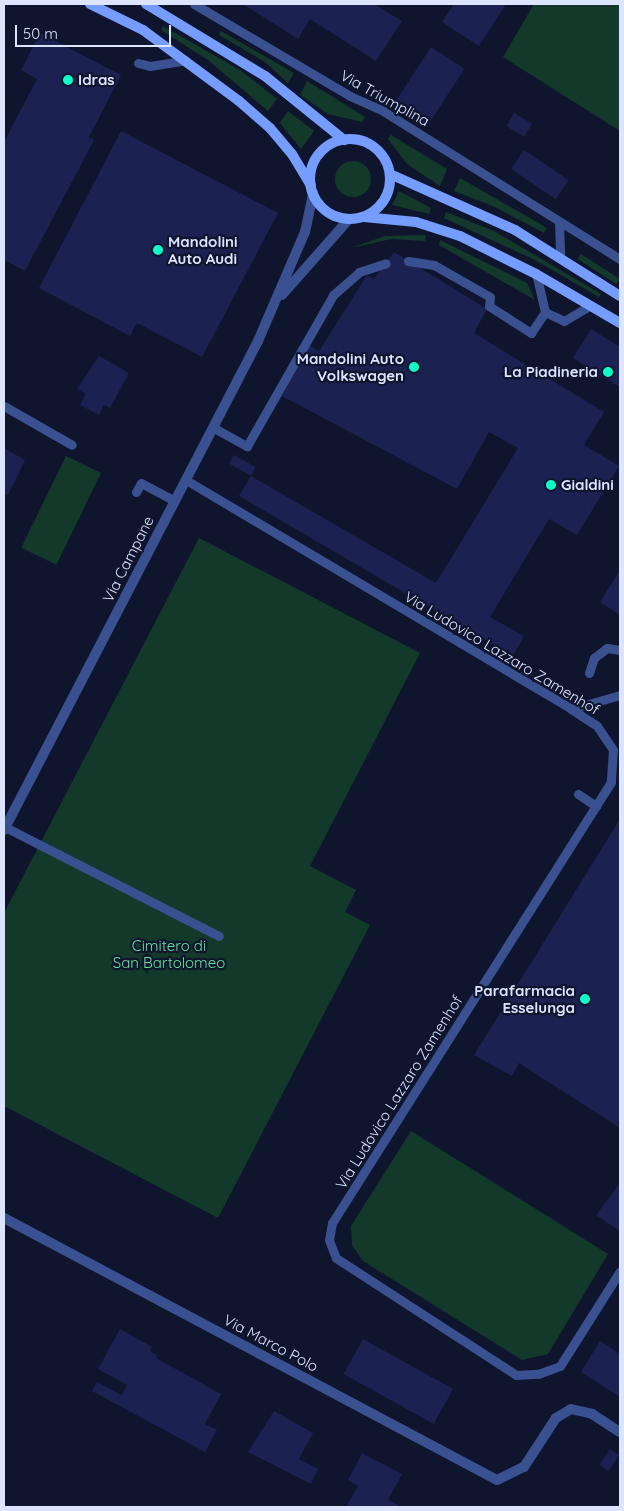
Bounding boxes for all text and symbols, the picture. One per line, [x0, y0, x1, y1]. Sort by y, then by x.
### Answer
scale bar [18, 15, 174, 47]
text: 50 m [23, 24, 58, 43]
street label: Via Triumplina [337, 66, 433, 130]
place label: Idras [78, 71, 115, 89]
marker: Idras [62, 74, 74, 86]
place label: Mandolini Auto Audi [168, 232, 237, 267]
marker: Mandolini Auto Audi [152, 244, 164, 256]
place label: Mandolini Auto Volkswagen [297, 349, 404, 384]
marker: Mandolini Auto Volkswagen [408, 361, 420, 373]
place label: La Piadineria [504, 363, 598, 381]
marker: La Piadineria [602, 366, 614, 378]
place label: Gialdini [561, 476, 614, 494]
marker: Gialdini [545, 479, 557, 491]
street label: Via Campane [99, 513, 157, 605]
street label: Via Ludovico Lazzaro Zamenhof [401, 587, 603, 719]
park label: Cimitero di San Bartolomeo [113, 936, 225, 971]
place label: Parafarmacia Esselunga [474, 981, 575, 1016]
street label: Via Ludovico Lazzaro Zamenhof [332, 992, 466, 1192]
marker: Parafarmacia Esselunga [579, 993, 591, 1005]
street label: Via Marco Polo [221, 1311, 321, 1375]

